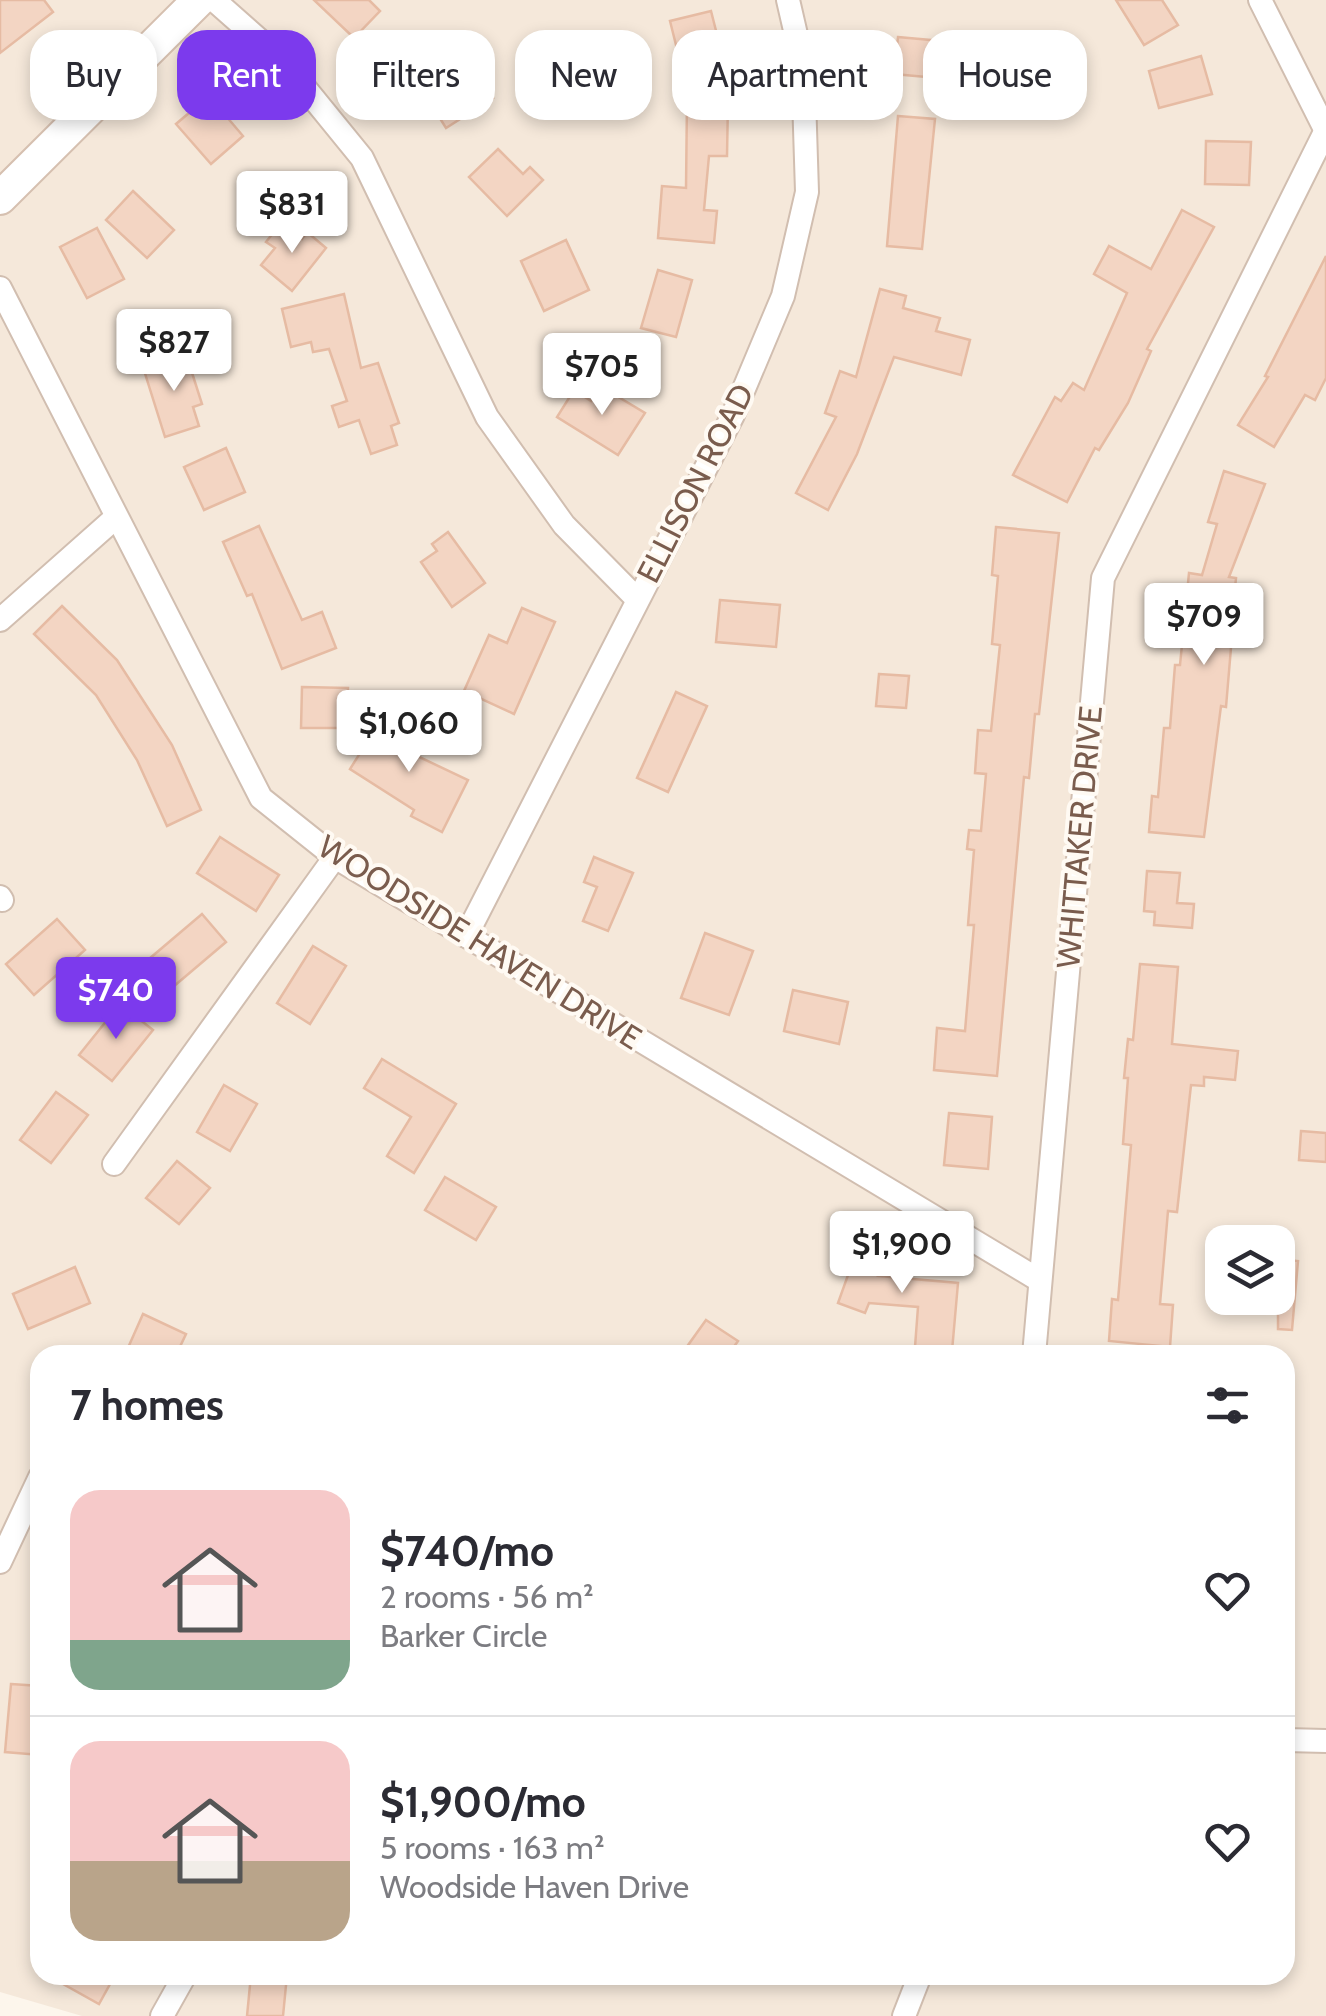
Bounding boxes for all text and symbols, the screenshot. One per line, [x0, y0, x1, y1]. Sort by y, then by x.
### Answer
chip: Buy [30, 30, 157, 120]
chip: Rent [177, 30, 316, 120]
chip: Filters [336, 30, 495, 120]
chip: New [515, 30, 652, 120]
chip: Apartment [672, 30, 903, 120]
chip: House [923, 30, 1087, 120]
pin: $831 [233, 171, 351, 256]
text: $831 [259, 184, 325, 223]
pin: $827 [115, 309, 233, 394]
text: $827 [138, 322, 210, 361]
pin: $705 [543, 333, 661, 418]
text: $705 [565, 346, 639, 385]
street label: ELLISON ROAD [628, 377, 762, 589]
pin: $709 [1145, 583, 1263, 668]
text: $709 [1166, 596, 1242, 635]
pin: $1,060 [328, 690, 490, 775]
text: $1,060 [359, 703, 459, 742]
street label: WHITTAKER DRIVE [1048, 704, 1110, 970]
street label: WOODSIDE HAVEN DRIVE [311, 827, 649, 1057]
pin: $740 [57, 957, 175, 1042]
text: $740 [78, 970, 154, 1009]
pin: $1,900 [821, 1211, 983, 1296]
text: $1,900 [852, 1224, 952, 1263]
map controls [1205, 1225, 1295, 1315]
button: layers [1205, 1225, 1295, 1315]
icon: filters [1200, 1378, 1255, 1433]
text: 7 homes [70, 1379, 224, 1431]
text: $740/mo [380, 1525, 554, 1577]
icon: home [150, 1530, 270, 1650]
icon: heart [1200, 1563, 1255, 1618]
text: 2 rooms · 56 m² [380, 1577, 594, 1616]
text: Barker Circle [380, 1616, 547, 1655]
text: $1,900/mo [380, 1776, 586, 1828]
icon: home [150, 1781, 270, 1901]
icon: heart [1200, 1814, 1255, 1869]
text: 5 rooms · 163 m² [380, 1828, 605, 1867]
text: Woodside Haven Drive [380, 1867, 689, 1906]

